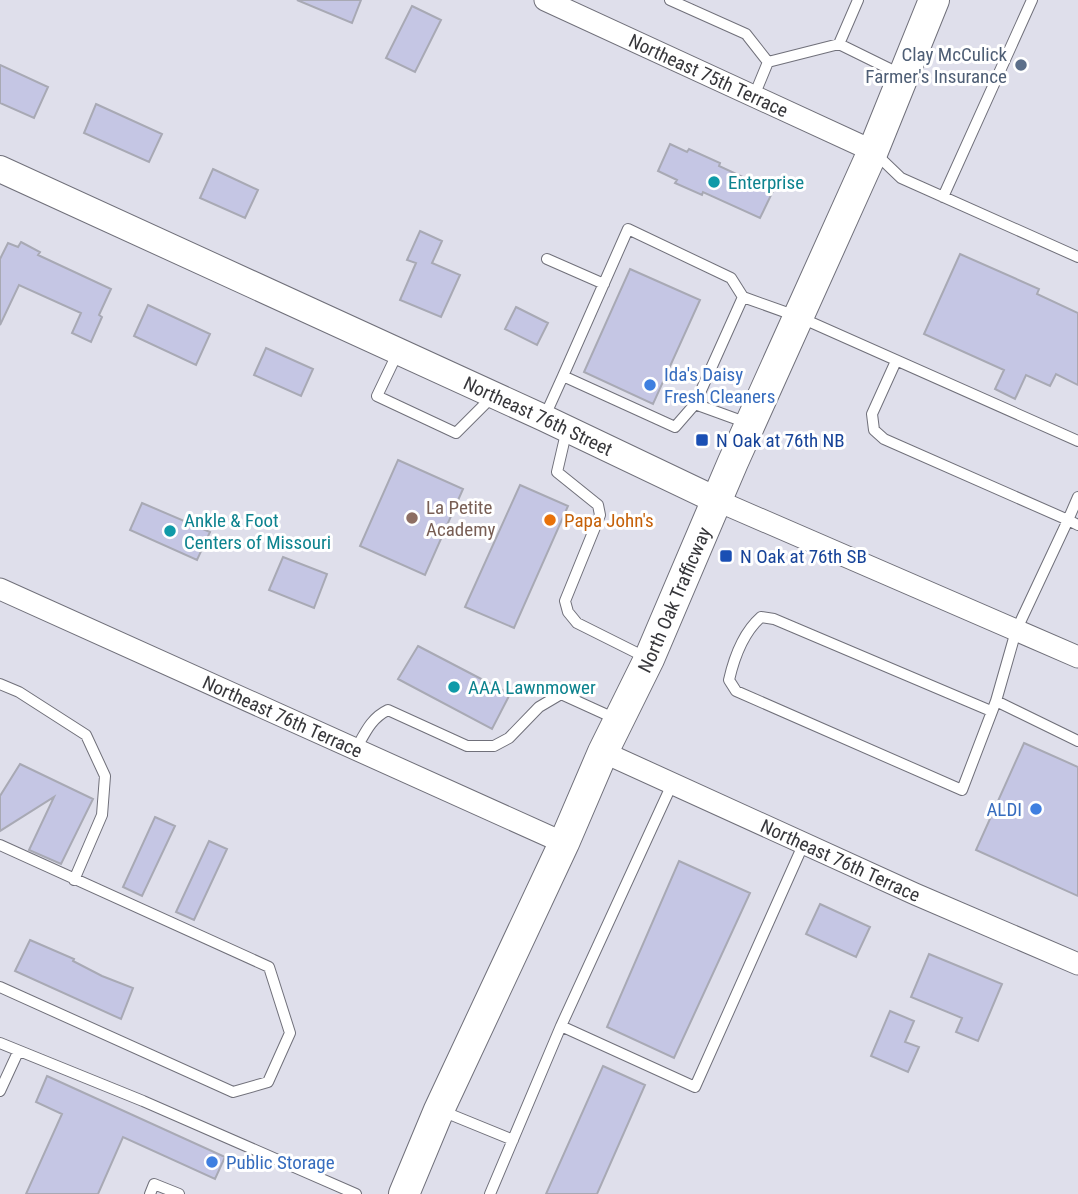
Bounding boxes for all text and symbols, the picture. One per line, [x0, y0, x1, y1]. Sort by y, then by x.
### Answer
street label: Northeast 75th Terrace [625, 29, 792, 122]
place label: Clay McCulick Farmer's Insurance [865, 43, 1007, 88]
marker: Clay McCulick Farmer's Insurance [1013, 57, 1029, 73]
place label: Enterprise [728, 171, 804, 194]
marker: Enterprise [706, 174, 722, 190]
place label: Ida's Daisy Fresh Cleaners [664, 363, 775, 408]
street label: Northeast 76th Street [460, 372, 616, 461]
marker: Ida's Daisy Fresh Cleaners [642, 377, 658, 393]
place label: N Oak at 76th NB [716, 429, 845, 452]
marker: N Oak at 76th NB [694, 432, 710, 448]
place label: La Petite Academy [426, 496, 495, 541]
place label: Ankle & Foot Centers of Missouri [184, 509, 331, 554]
place label: Papa John's [564, 509, 654, 532]
marker: La Petite Academy [404, 510, 420, 526]
marker: Papa John's [542, 512, 558, 528]
marker: Ankle & Foot Centers of Missouri [162, 523, 178, 539]
street label: North Oak Trafficway [633, 524, 716, 676]
place label: N Oak at 76th SB [740, 545, 867, 568]
marker: N Oak at 76th SB [718, 548, 734, 564]
street label: Northeast 76th Terrace [199, 671, 366, 763]
place label: AAA Lawnmower [468, 676, 596, 699]
marker: AAA Lawnmower [446, 679, 462, 695]
place label: ALDI [986, 798, 1022, 821]
marker: ALDI [1028, 801, 1044, 817]
street label: Northeast 76th Terrace [757, 814, 924, 907]
place label: Public Storage [226, 1151, 335, 1174]
marker: Public Storage [204, 1154, 220, 1170]

